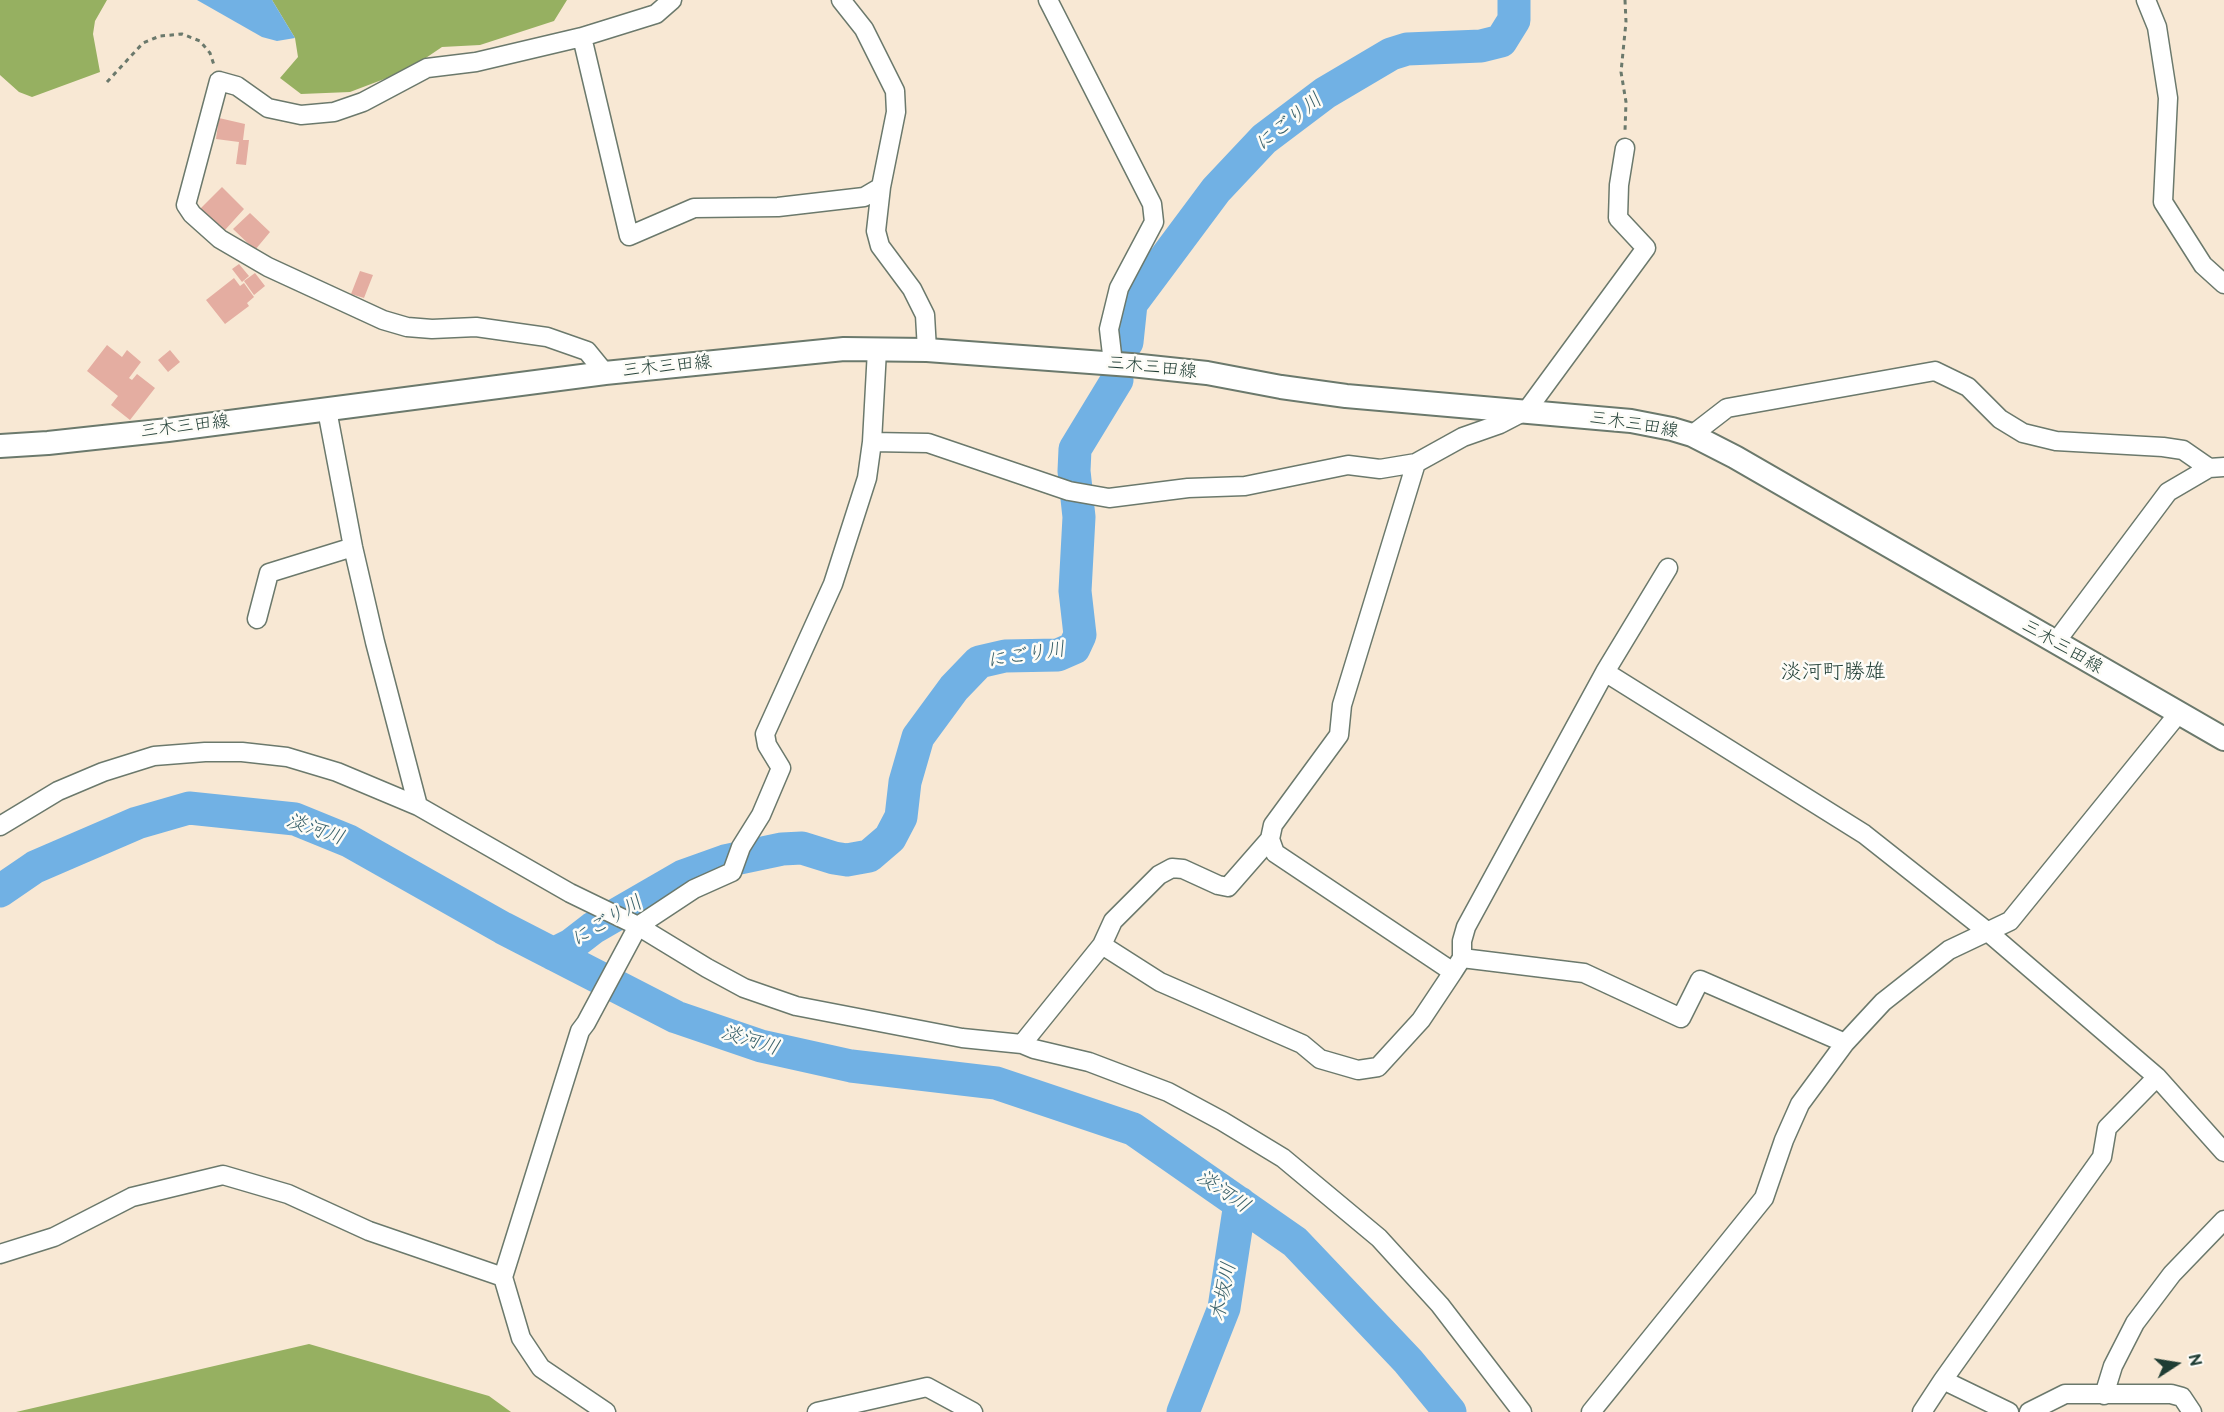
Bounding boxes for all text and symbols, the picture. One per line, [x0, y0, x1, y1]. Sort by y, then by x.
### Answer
water label: にごり川 [1250, 89, 1328, 157]
street label: 三木三田線 [621, 352, 713, 382]
street label: 三木三田線 [1106, 353, 1198, 383]
street label: 三木三田線 [1588, 407, 1680, 443]
street label: 三木三田線 [139, 411, 231, 443]
street label: 三木三田線 [2018, 615, 2106, 679]
water label: にごり川 [985, 638, 1067, 674]
district label: 淡河町勝雄 [1781, 660, 1885, 686]
water label: 淡河川 [283, 809, 347, 851]
water label: にごり川 [567, 891, 647, 953]
water label: 淡河川 [718, 1021, 782, 1061]
water label: 淡河川 [1192, 1165, 1254, 1219]
water label: 木坂川 [1206, 1260, 1242, 1324]
north arrow [2146, 1334, 2206, 1394]
text: N [2184, 1352, 2205, 1368]

